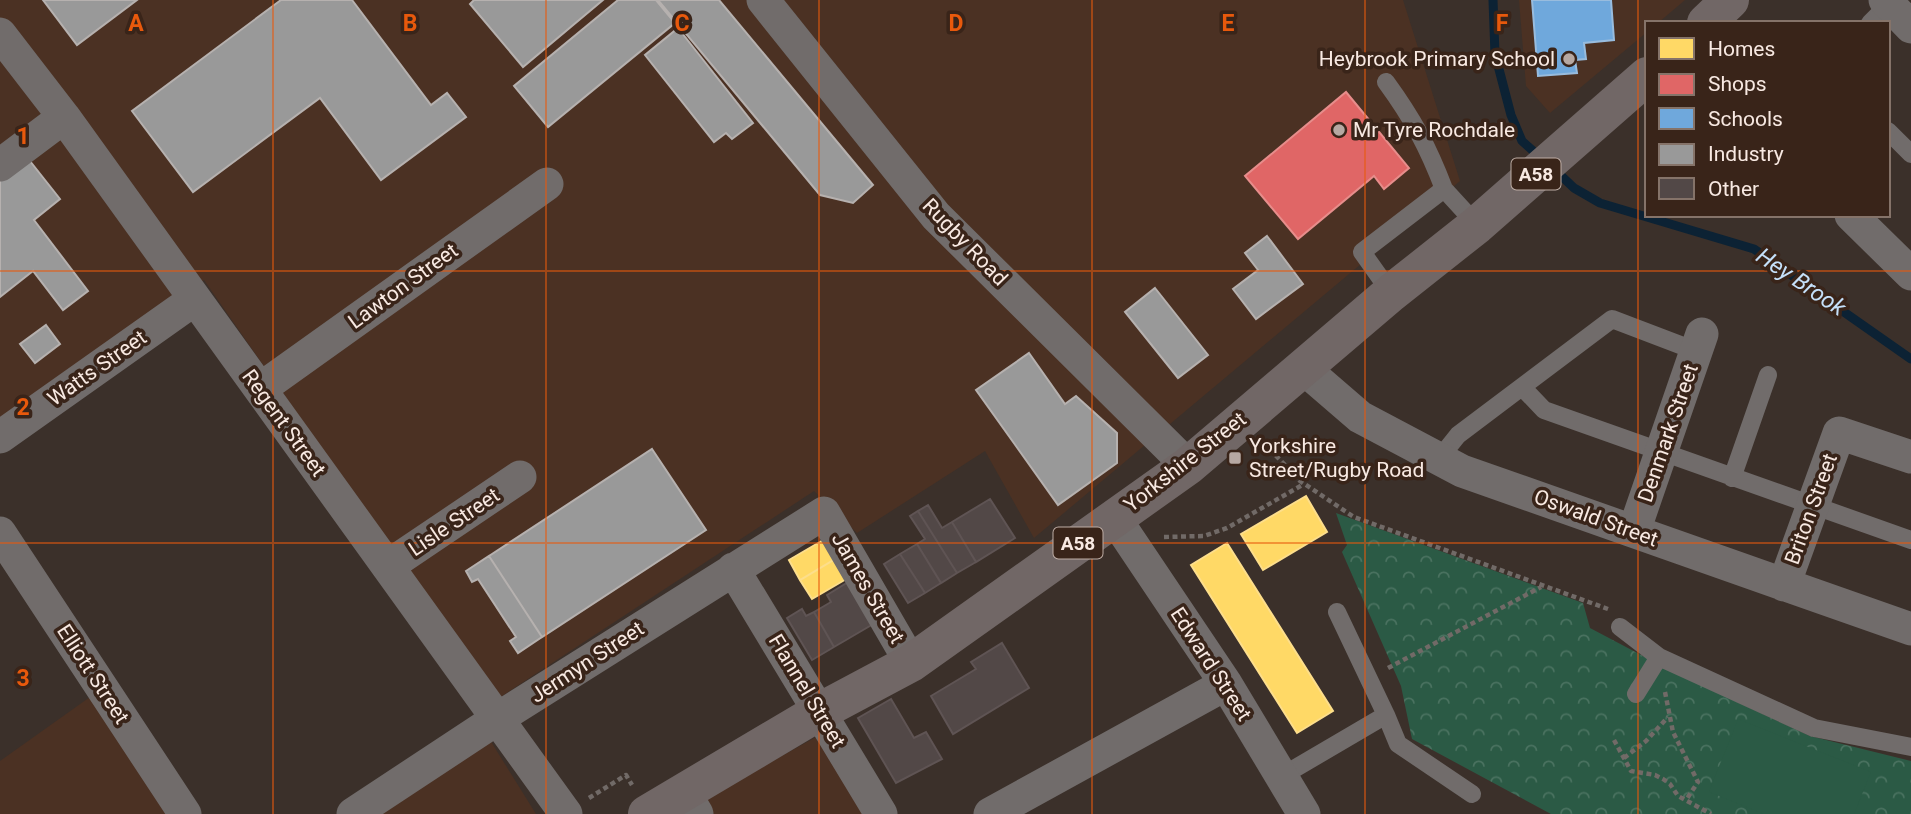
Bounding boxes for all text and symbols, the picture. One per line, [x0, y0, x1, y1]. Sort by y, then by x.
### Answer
text: A [128, 10, 144, 37]
text: B [403, 10, 417, 37]
text: C [674, 10, 690, 37]
text: D [949, 10, 963, 37]
text: E [1222, 10, 1235, 37]
text: F [1496, 10, 1509, 37]
legend [1645, 21, 1890, 217]
text: Homes [1708, 37, 1775, 61]
place label: Heybrook Primary School [1319, 47, 1555, 71]
marker: Heybrook Primary School [1561, 51, 1577, 67]
text: Shops [1708, 72, 1767, 96]
text: Schools [1708, 107, 1783, 131]
place label: Mr Tyre Rochdale [1353, 118, 1515, 142]
marker: Mr Tyre Rochdale [1331, 122, 1347, 138]
text: 1 [16, 123, 30, 150]
text: Industry [1708, 142, 1784, 166]
road number: A58 [1512, 158, 1560, 190]
text: Other [1708, 177, 1759, 201]
street label: Rugby Road [918, 194, 1012, 290]
street label: Lawton Street [344, 238, 462, 334]
water label: Hey Brook [1751, 242, 1851, 322]
street label: Watts Street [43, 325, 151, 411]
street label: Denmark Street [1633, 361, 1703, 505]
street label: Regent Street [237, 365, 331, 481]
text: 2 [16, 394, 30, 421]
street label: Yorkshire Street [1119, 407, 1251, 517]
place label: Yorkshire Street/Rugby Road [1249, 434, 1424, 482]
marker: Yorkshire Street/Rugby Road [1227, 450, 1243, 466]
street label: Briton Street [1780, 450, 1842, 568]
street label: Lisle Street [404, 483, 504, 561]
street label: Oswald Street [1531, 484, 1661, 552]
street label: James Street [827, 528, 909, 648]
road number: A58 [1054, 528, 1102, 558]
street label: Edward Street [1165, 603, 1257, 725]
street label: Jermyn Street [526, 616, 648, 708]
street label: Elliott Street [52, 620, 134, 728]
street label: Flannel Street [764, 630, 850, 752]
text: 3 [16, 665, 30, 692]

